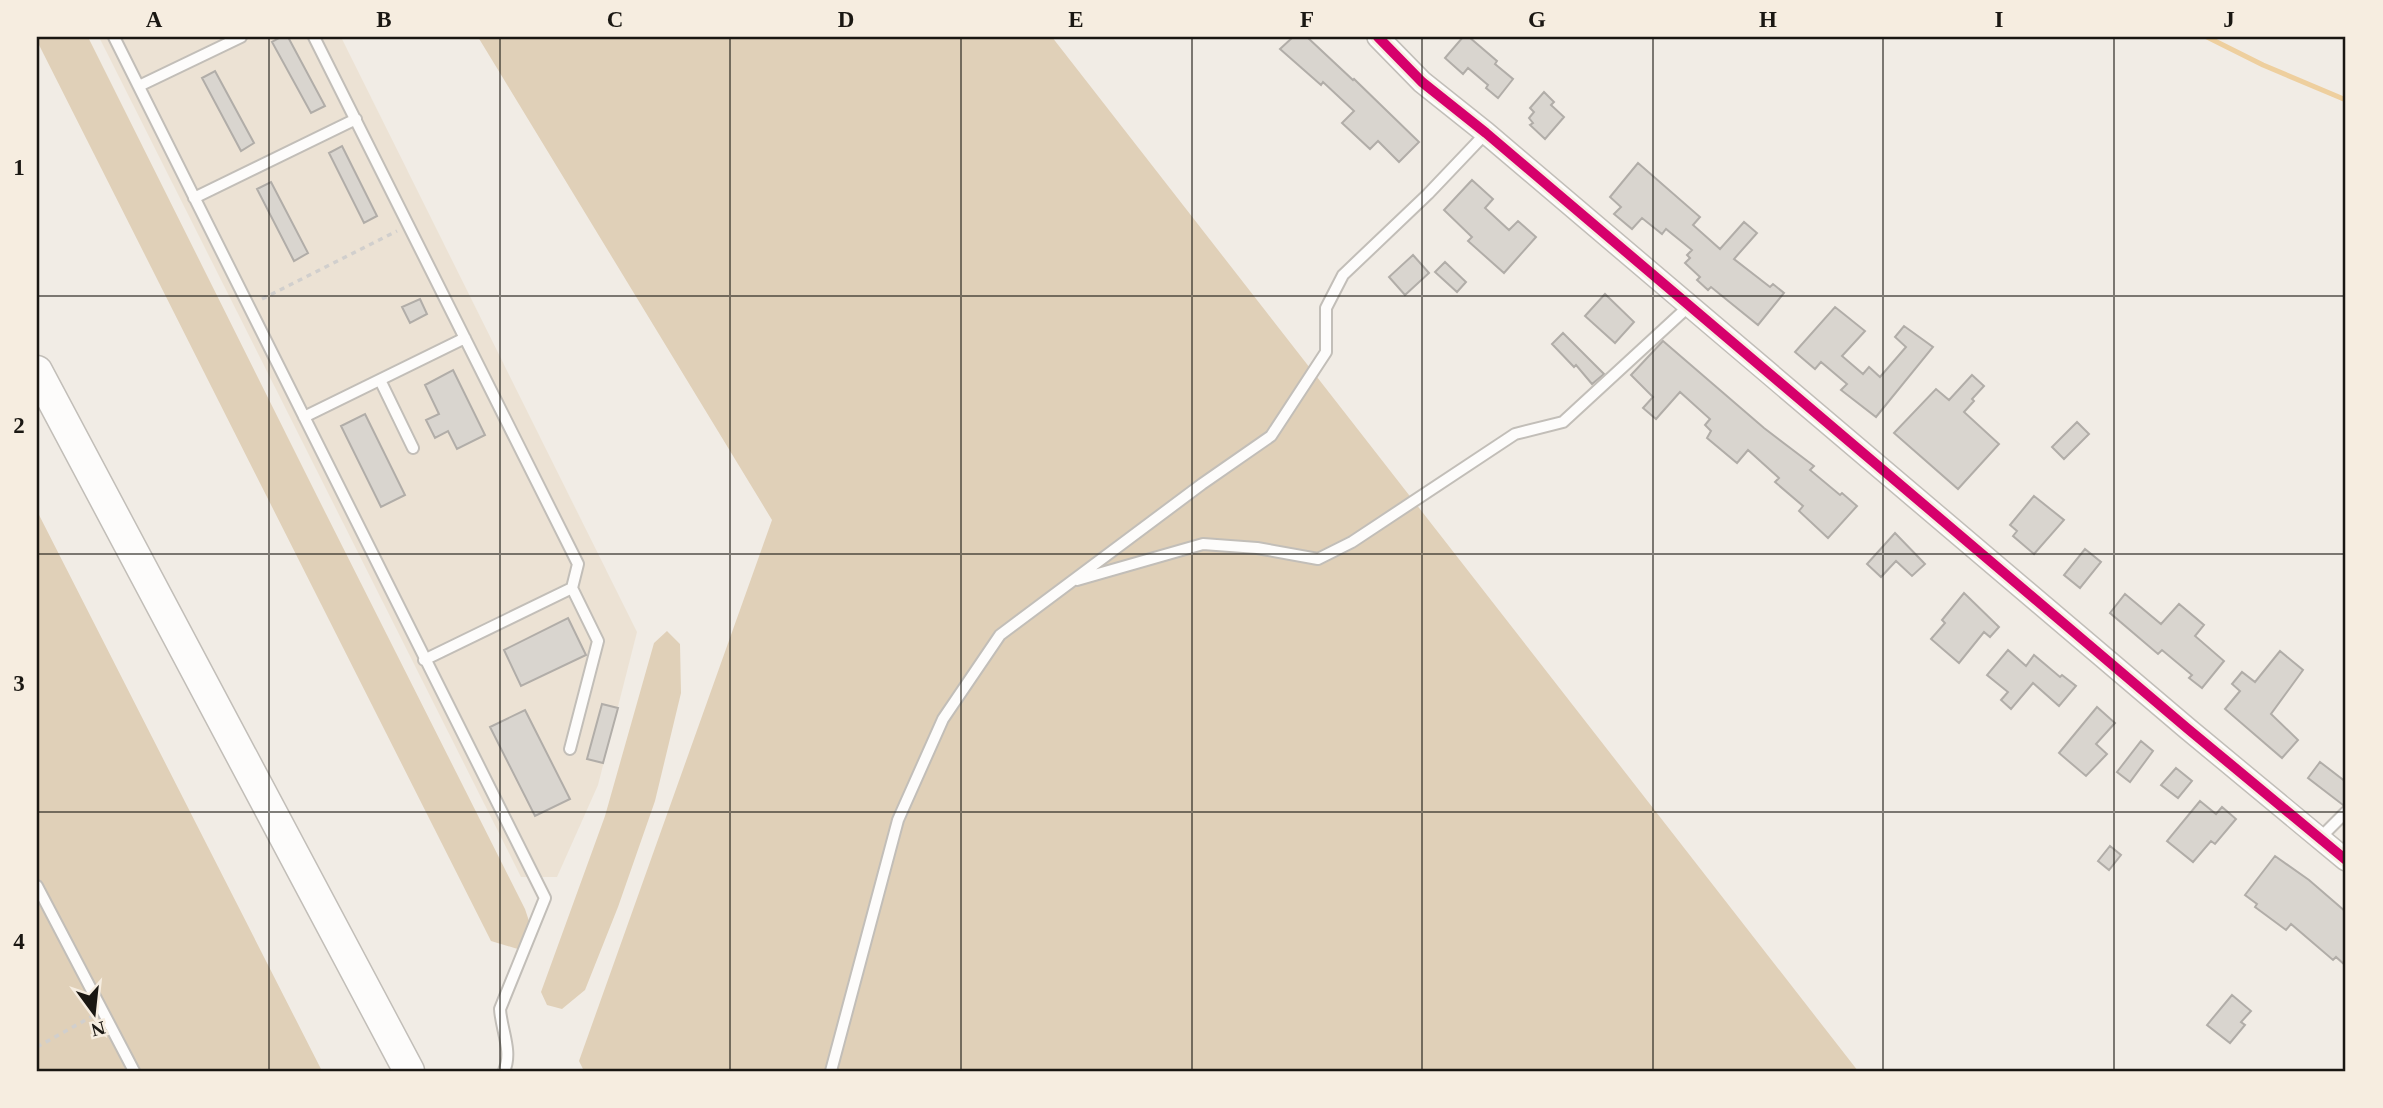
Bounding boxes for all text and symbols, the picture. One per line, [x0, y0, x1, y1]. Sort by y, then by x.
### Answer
text: A [146, 7, 163, 32]
text: B [376, 7, 392, 32]
text: C [607, 7, 623, 32]
text: D [838, 7, 854, 32]
text: E [1068, 7, 1084, 32]
text: F [1300, 7, 1314, 32]
text: G [1528, 7, 1546, 32]
text: H [1759, 7, 1777, 32]
text: I [1995, 7, 2004, 32]
text: J [2223, 7, 2235, 32]
text: 1 [13, 155, 25, 180]
text: 2 [13, 413, 25, 438]
text: 3 [13, 671, 25, 696]
text: 4 [13, 929, 25, 954]
north arrow [60, 978, 130, 1048]
text: N [89, 1017, 108, 1041]

